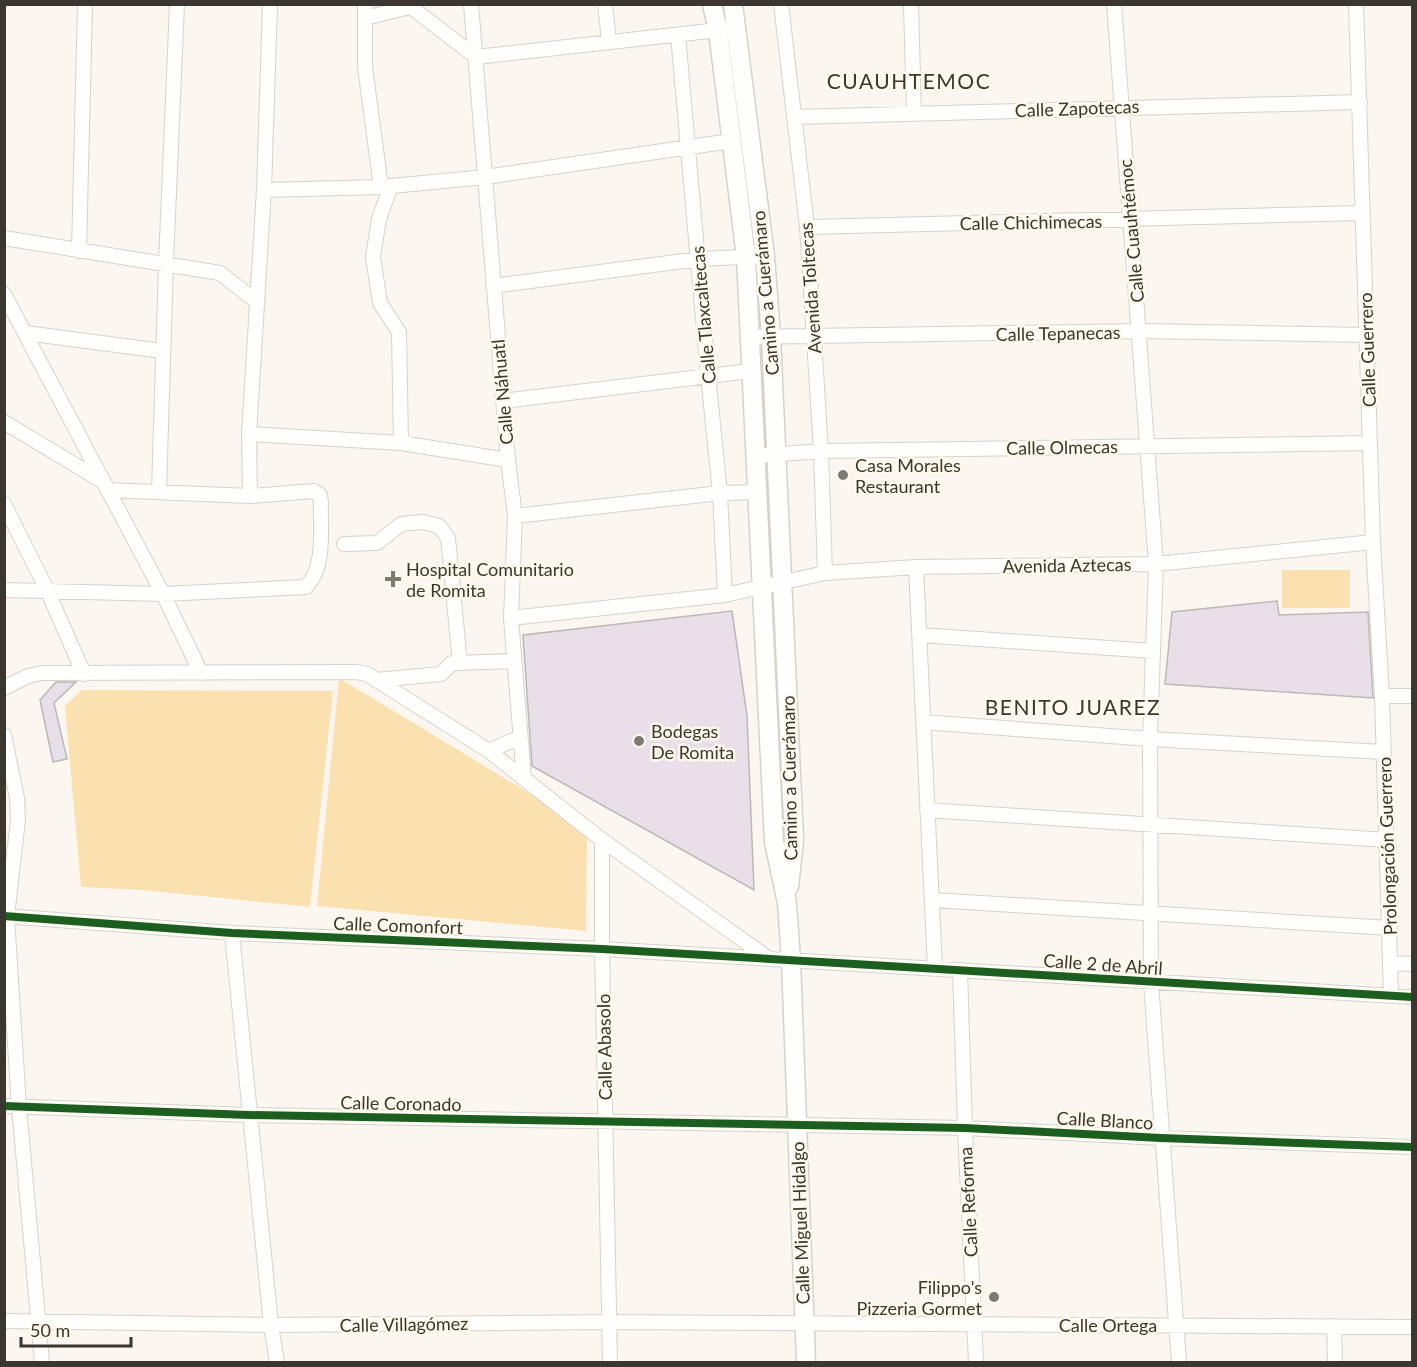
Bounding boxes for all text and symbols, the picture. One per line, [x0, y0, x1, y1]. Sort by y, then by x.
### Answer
district label: CUAUHTEMOC [827, 68, 991, 93]
street label: Calle Zapotecas [1014, 95, 1140, 121]
street label: Calle Cuauhtémoc [1114, 158, 1148, 304]
street label: Camino a Cuerámaro [747, 210, 783, 376]
street label: Calle Chichimecas [960, 210, 1103, 234]
street label: Avenida Toltecas [794, 221, 826, 354]
street label: Calle Tlaxcaltecas [686, 245, 720, 385]
street label: Calle Guerrero [1354, 292, 1380, 408]
street label: Calle Tepanecas [995, 321, 1121, 345]
street label: Calle Náhuatl [486, 338, 518, 446]
street label: Calle Olmecas [1006, 435, 1118, 459]
place label: Casa Morales Restaurant [855, 454, 961, 497]
marker: Casa Morales Restaurant [836, 468, 850, 482]
street label: Avenida Aztecas [1002, 553, 1132, 577]
place label: Hospital Comunitario de Romita [406, 558, 574, 601]
marker: Hospital Comunitario de Romita [384, 570, 402, 588]
district label: BENITO JUAREZ [985, 694, 1161, 719]
street label: Camino a Cuerámaro [777, 695, 801, 861]
place label: Bodegas De Romita [651, 720, 734, 763]
marker: Bodegas De Romita [632, 734, 646, 748]
street label: Prolongación Guerrero [1373, 756, 1401, 936]
street label: Calle Comonfort [333, 912, 464, 938]
street label: Calle 2 de Abril [1043, 949, 1163, 979]
street label: Calle Abasolo [592, 994, 616, 1100]
street label: Calle Coronado [340, 1091, 462, 1115]
street label: Calle Blanco [1056, 1106, 1154, 1134]
street label: Calle Miguel Hidalgo [786, 1141, 814, 1305]
street label: Calle Reforma [954, 1146, 982, 1258]
place label: Filippo's Pizzeria Gormet [856, 1276, 983, 1319]
marker: Filippo's Pizzeria Gormet [987, 1290, 1001, 1304]
scale bar [21, 1310, 130, 1348]
street label: Calle Villagómez [339, 1312, 469, 1336]
street label: Calle Ortega [1059, 1314, 1157, 1336]
text: 50 m [30, 1319, 70, 1341]

